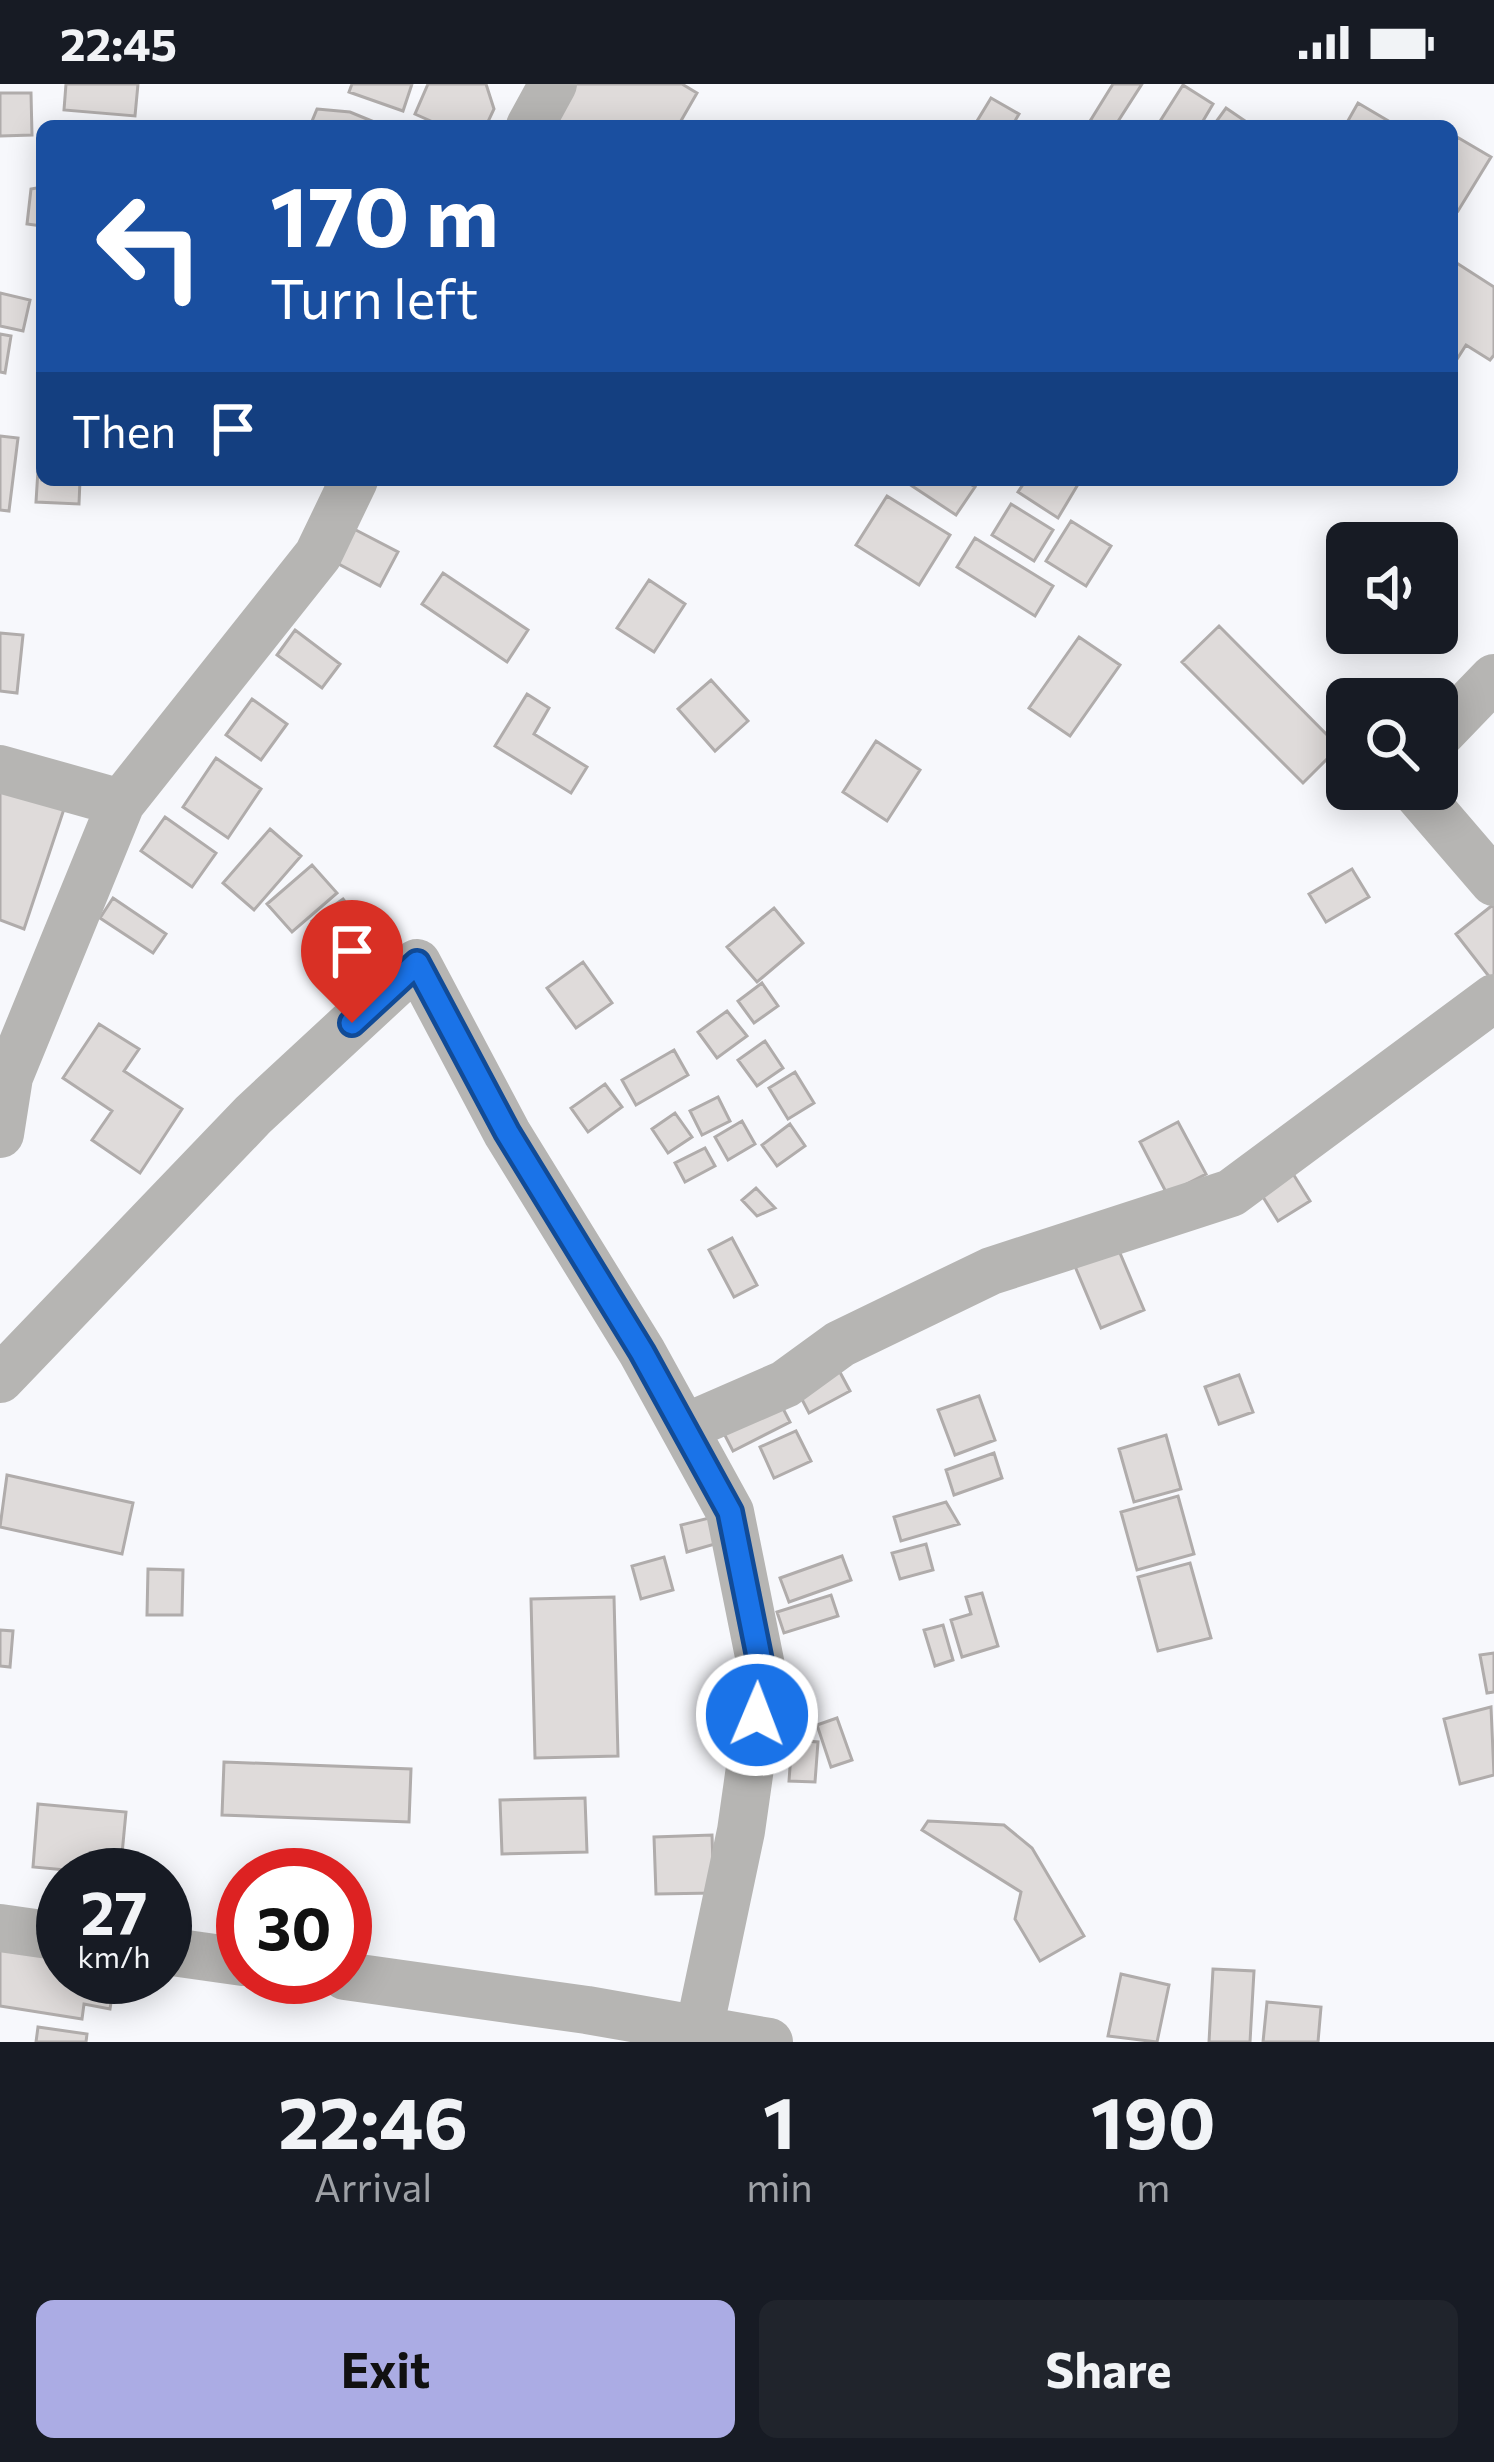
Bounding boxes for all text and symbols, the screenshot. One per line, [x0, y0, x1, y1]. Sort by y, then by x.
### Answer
text: 22:45 [60, 15, 177, 70]
text: 170 m [270, 162, 499, 264]
icon: left [72, 168, 228, 324]
text: Turn left [270, 264, 478, 330]
icon: arrive [200, 396, 266, 462]
text: Then [72, 402, 176, 457]
map controls [1326, 522, 1458, 810]
button: sound [1326, 522, 1458, 654]
button: search [1326, 678, 1458, 810]
pin [301, 900, 403, 1023]
icon: arrive [319, 918, 385, 984]
position arrow [694, 1652, 820, 1778]
speed limit sign: 30 [216, 1848, 372, 2004]
text: 27 [81, 1874, 147, 1947]
text: km/h [78, 1937, 150, 1974]
text: 22:46 [278, 2076, 468, 2164]
text: 1 [763, 2076, 796, 2164]
text: 190 [1091, 2076, 1216, 2164]
text: Arrival [314, 2162, 432, 2210]
text: min [746, 2162, 813, 2210]
text: m [1136, 2162, 1170, 2210]
button: Exit [36, 2300, 735, 2438]
button: Share [759, 2300, 1458, 2438]

